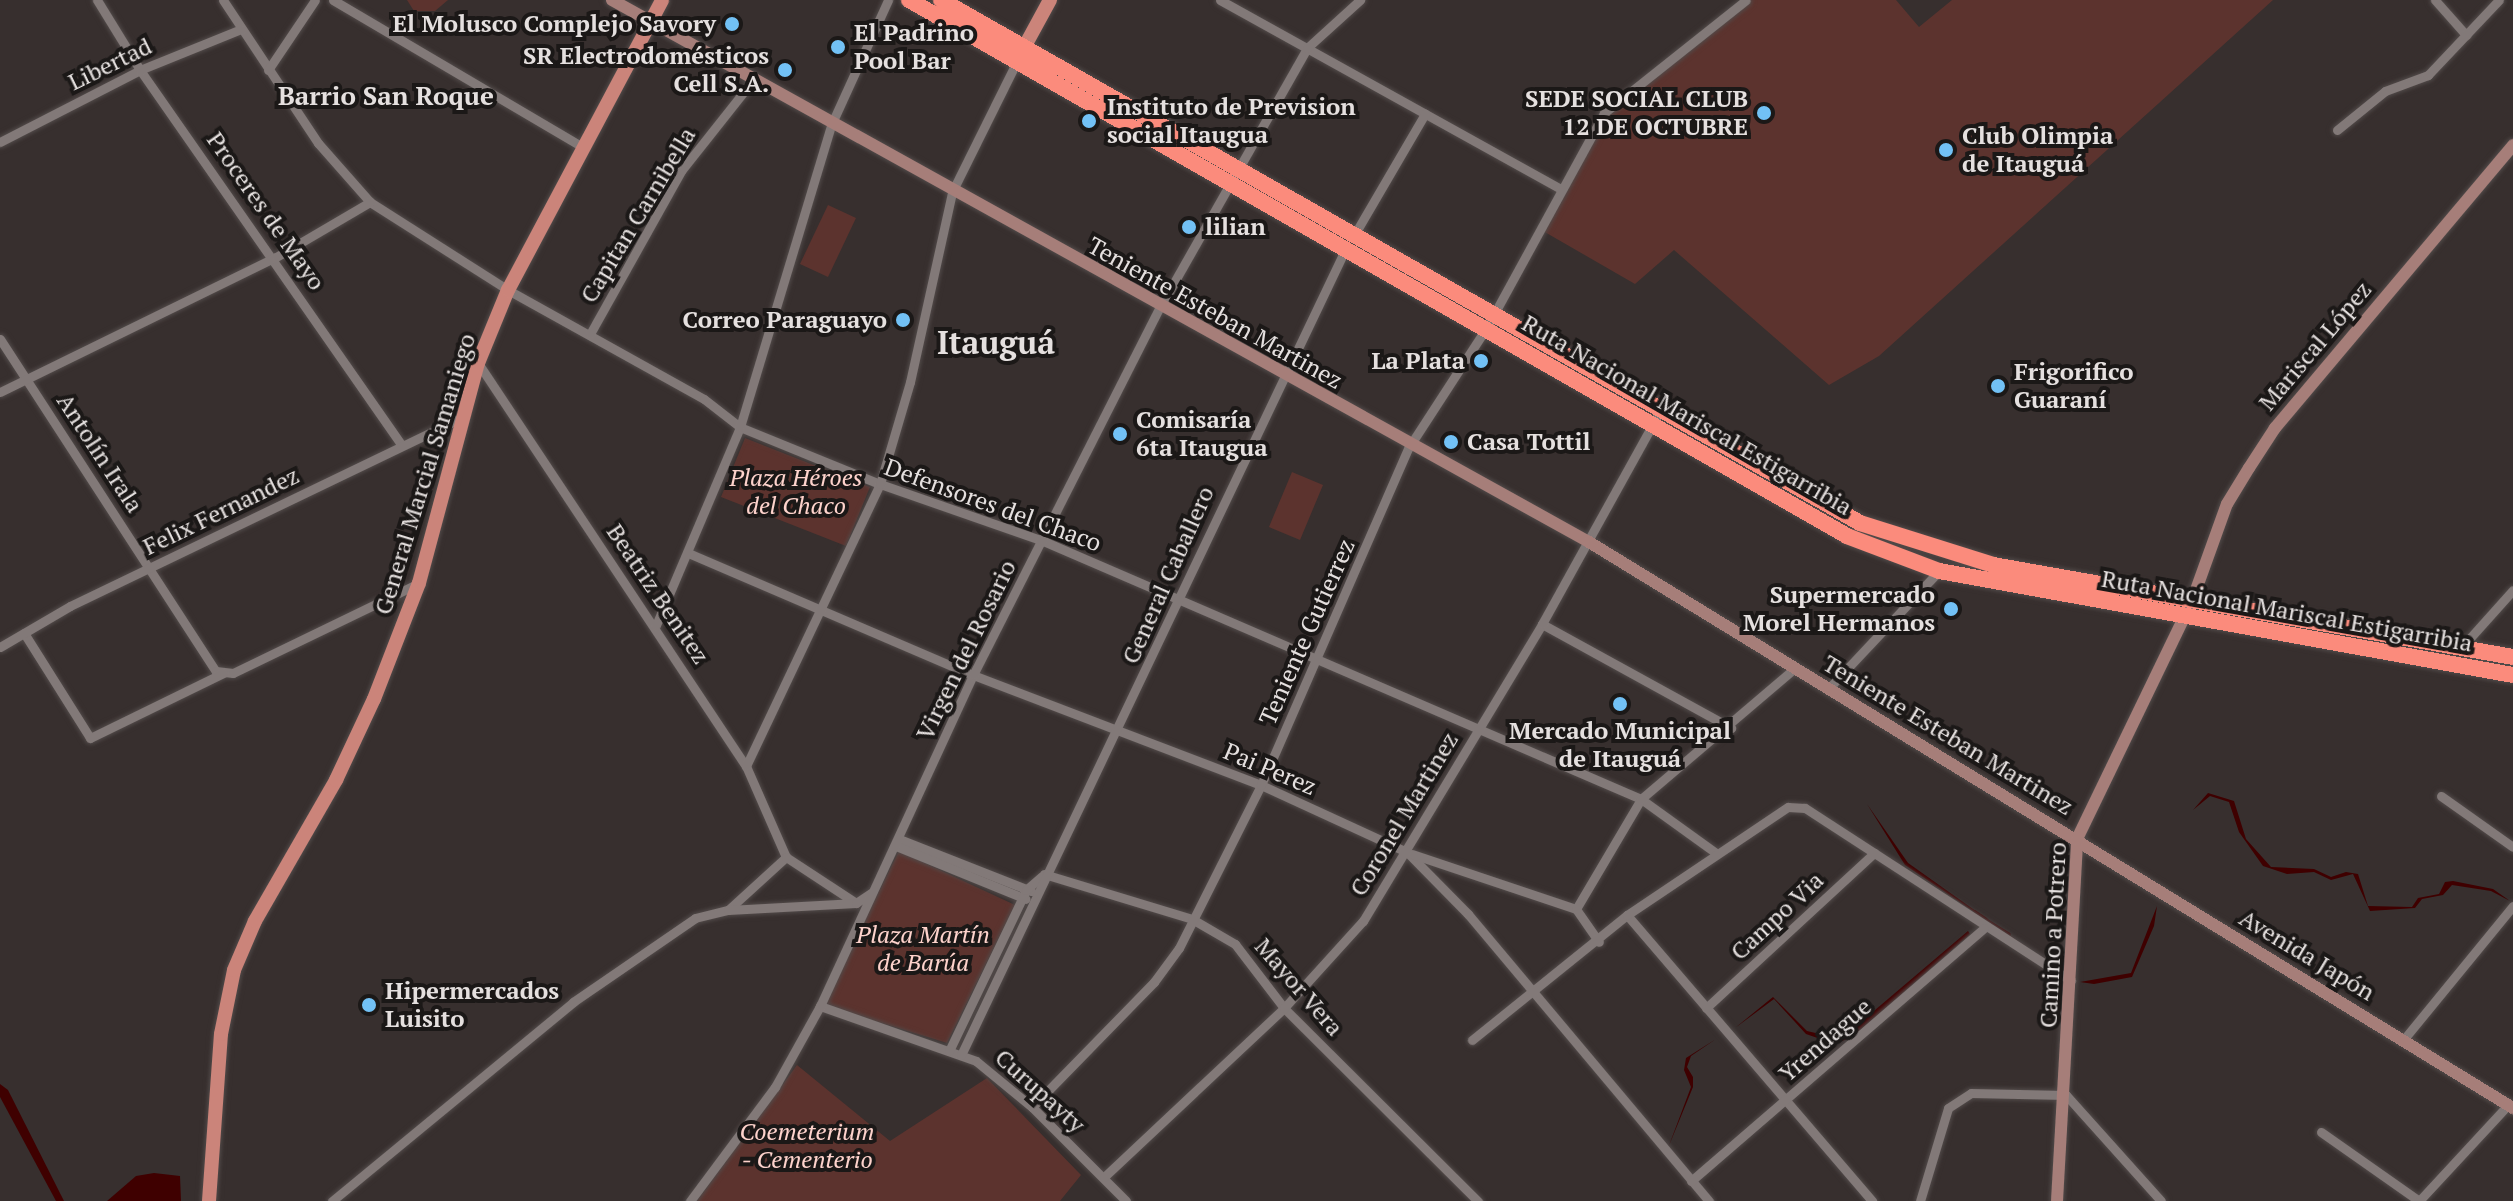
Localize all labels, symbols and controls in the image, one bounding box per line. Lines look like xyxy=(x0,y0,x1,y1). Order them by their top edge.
place label: El Molusco Complejo Savory xyxy=(392,10,716,38)
marker: El Molusco Complejo Savory xyxy=(723,15,741,33)
place label: El Padrino Pool Bar xyxy=(854,19,974,75)
street label: Libertad xyxy=(64,32,156,96)
marker: El Padrino Pool Bar xyxy=(829,38,847,56)
place label: SR Electrodomésticos Cell S.A. xyxy=(523,42,769,98)
marker: SR Electrodomésticos Cell S.A. xyxy=(776,61,794,79)
district label: Barrio San Roque xyxy=(278,80,494,112)
place label: SEDE SOCIAL CLUB 12 DE OCTUBRE xyxy=(1525,85,1748,141)
place label: Instituto de Prevision social Itaugua xyxy=(1107,93,1356,149)
marker: SEDE SOCIAL CLUB 12 DE OCTUBRE xyxy=(1755,104,1773,122)
marker: Instituto de Prevision social Itaugua xyxy=(1078,110,1100,132)
street label: Capitan Carnibella xyxy=(574,122,702,308)
place label: Club Olimpia de Itauguá xyxy=(1962,122,2113,178)
street label: Proceres de Mayo xyxy=(201,126,331,296)
marker: Club Olimpia de Itauguá xyxy=(1937,141,1955,159)
place label: lilian xyxy=(1205,213,1266,241)
marker: lilian xyxy=(1180,218,1198,236)
street label: Teniente Esteban Martinez xyxy=(1083,231,1347,395)
street label: Mariscal López xyxy=(2253,276,2377,416)
place label: Correo Paraguayo xyxy=(683,306,887,334)
street label: Ruta Nacional Mariscal Estigarribia xyxy=(1517,308,1857,522)
marker: Correo Paraguayo xyxy=(894,311,912,329)
district label: Itauguá xyxy=(937,323,1055,361)
street label: General Marcial Samaniego xyxy=(368,330,482,618)
place label: La Plata xyxy=(1372,347,1465,375)
marker: La Plata xyxy=(1472,352,1490,370)
place label: Frigorifico Guaraní xyxy=(2014,358,2134,414)
marker: Frigorifico Guaraní xyxy=(1989,377,2007,395)
street label: Antolín Irala xyxy=(51,388,149,518)
place label: Comisaría 6ta Itaugua xyxy=(1136,406,1268,462)
marker: Comisaría 6ta Itaugua xyxy=(1111,425,1129,443)
place label: Casa Tottil xyxy=(1467,428,1590,456)
marker: Casa Tottil xyxy=(1442,433,1460,451)
street label: Defensores del Chaco xyxy=(881,452,1105,558)
street label: Felix Fernandez xyxy=(138,461,304,561)
park label: Plaza Héroes del Chaco xyxy=(729,464,863,520)
street label: General Caballero xyxy=(1116,482,1220,668)
street label: Beatriz Benitez xyxy=(601,519,715,669)
street label: Teniente Gutierrez xyxy=(1253,535,1361,729)
street label: Virgen del Rosario xyxy=(910,555,1022,745)
street label: Ruta Nacional Mariscal Estigarribia xyxy=(2099,564,2475,658)
place label: Supermercado Morel Hermanos xyxy=(1743,581,1935,637)
marker: Supermercado Morel Hermanos xyxy=(1942,600,1960,618)
street label: Teniente Esteban Martinez xyxy=(1818,649,2078,821)
marker: Mercado Municipal de Itauguá xyxy=(1611,695,1629,713)
place label: Mercado Municipal de Itauguá xyxy=(1509,717,1731,773)
street label: Coronel Martinez xyxy=(1344,727,1464,901)
street label: Pai Perez xyxy=(1219,737,1321,801)
street label: Camino a Potrero xyxy=(2034,841,2072,1029)
street label: Campo Via xyxy=(1724,866,1830,966)
street label: Avenida Japón xyxy=(2234,903,2380,1007)
park label: Plaza Martín de Barúa xyxy=(856,921,990,977)
street label: Mayor Vera xyxy=(1249,932,1349,1042)
place label: Hipermercados Luisito xyxy=(385,977,559,1033)
street label: Yrendague xyxy=(1773,992,1877,1088)
marker: Hipermercados Luisito xyxy=(360,996,378,1014)
street label: Curupayty xyxy=(989,1043,1091,1139)
park label: Coemeterium - Cementerio xyxy=(739,1118,875,1174)

